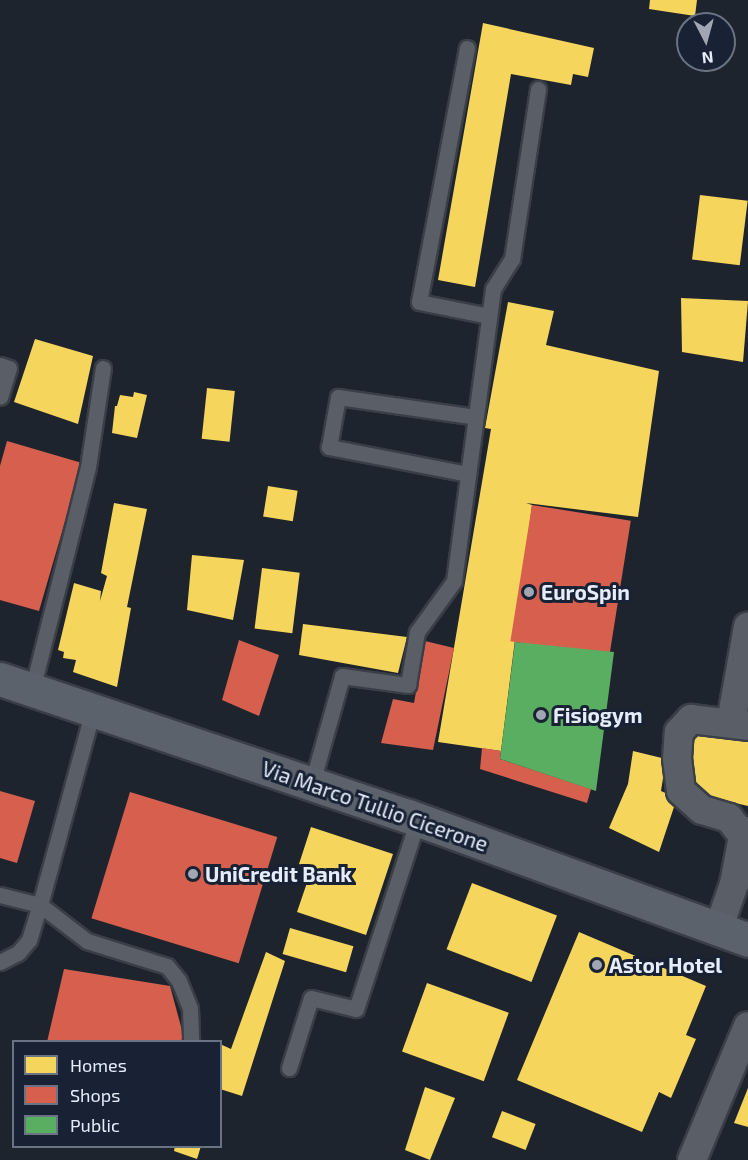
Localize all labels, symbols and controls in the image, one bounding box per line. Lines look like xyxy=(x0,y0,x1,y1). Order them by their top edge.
north arrow xyxy=(676,12,736,72)
text: N xyxy=(701,48,714,68)
place label: EuroSpin xyxy=(541,579,630,605)
marker: EuroSpin xyxy=(522,585,536,599)
place label: Fisiogym xyxy=(553,702,642,728)
marker: Fisiogym xyxy=(534,708,548,722)
street label: Via Marco Tullio Cicerone xyxy=(259,755,491,857)
place label: UniCredit Bank xyxy=(205,861,352,887)
marker: UniCredit Bank xyxy=(186,867,200,881)
place label: Astor Hotel xyxy=(609,952,723,978)
marker: Astor Hotel xyxy=(590,958,604,972)
legend xyxy=(12,1040,222,1148)
text: Homes xyxy=(70,1054,127,1076)
text: Shops xyxy=(70,1084,120,1106)
text: Public xyxy=(70,1114,120,1136)

